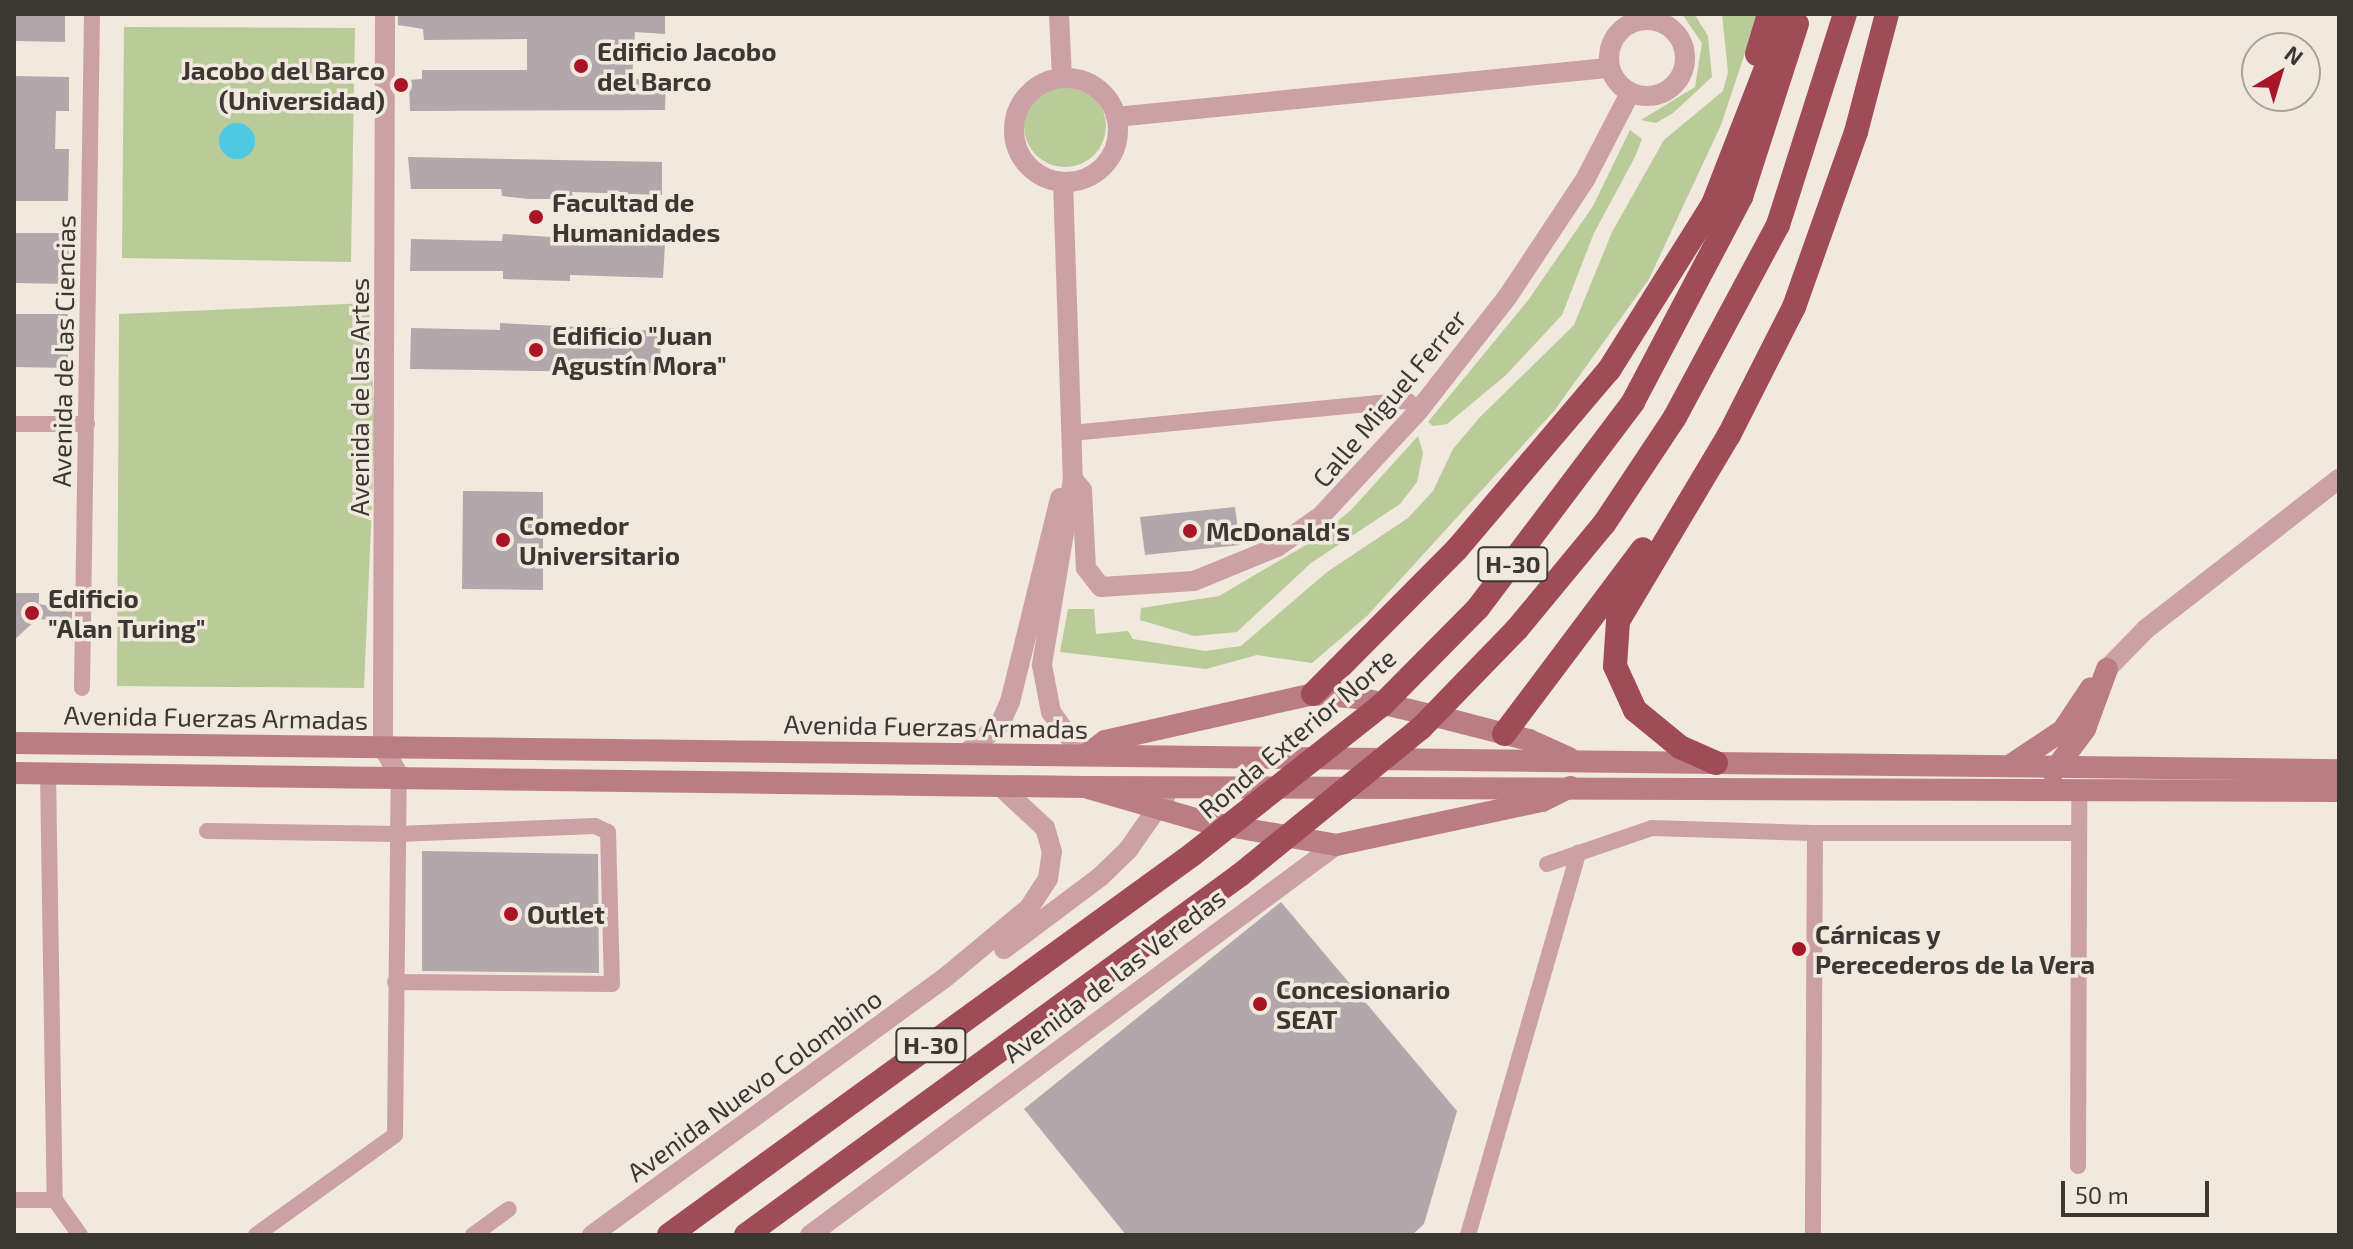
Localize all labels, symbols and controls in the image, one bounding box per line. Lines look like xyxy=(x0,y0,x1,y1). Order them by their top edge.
north arrow xyxy=(2241,32,2321,112)
place label: Edificio Jacobo del Barco xyxy=(597,35,777,96)
text: N xyxy=(2280,40,2309,70)
place label: Jacobo del Barco (Universidad) xyxy=(181,54,385,116)
marker: Edificio Jacobo del Barco xyxy=(572,57,590,75)
marker: Jacobo del Barco (Universidad) xyxy=(392,76,410,94)
place label: Facultad de Humanidades xyxy=(552,186,720,248)
marker: Facultad de Humanidades xyxy=(527,208,545,226)
street label: Avenida de las Ciencias xyxy=(45,215,81,487)
street label: Avenida de las Artes xyxy=(343,277,375,517)
street label: Calle Miguel Ferrer xyxy=(1305,303,1473,493)
place label: Edificio "Juan Agustín Mora" xyxy=(552,319,727,380)
marker: Edificio "Juan Agustín Mora" xyxy=(527,341,545,359)
place label: Comedor Universitario xyxy=(519,509,680,570)
place label: McDonald's xyxy=(1206,515,1350,547)
marker: McDonald's xyxy=(1181,522,1199,540)
marker: Comedor Universitario xyxy=(494,531,512,549)
road number: H-30 xyxy=(1477,544,1549,584)
place label: Edificio "Alan Turing" xyxy=(48,582,206,644)
marker: Edificio "Alan Turing" xyxy=(23,604,41,622)
street label: Ronda Exterior Norte xyxy=(1192,641,1402,825)
street label: Avenida Fuerzas Armadas xyxy=(63,699,369,735)
street label: Avenida Fuerzas Armadas xyxy=(783,708,1089,744)
street label: Avenida de las Veredas xyxy=(997,881,1231,1069)
place label: Outlet xyxy=(527,898,605,930)
marker: Outlet xyxy=(502,905,520,923)
place label: Cárnicas y Perecederos de la Vera xyxy=(1815,918,2096,980)
marker: Cárnicas y Perecederos de la Vera xyxy=(1790,940,1808,958)
place label: Concesionario SEAT xyxy=(1276,973,1450,1034)
street label: Avenida Nuevo Colombino xyxy=(621,982,887,1188)
marker: Concesionario SEAT xyxy=(1251,995,1269,1013)
road number: H-30 xyxy=(895,1025,967,1065)
scale bar xyxy=(2065,1165,2213,1215)
text: 50 m xyxy=(2075,1180,2129,1209)

